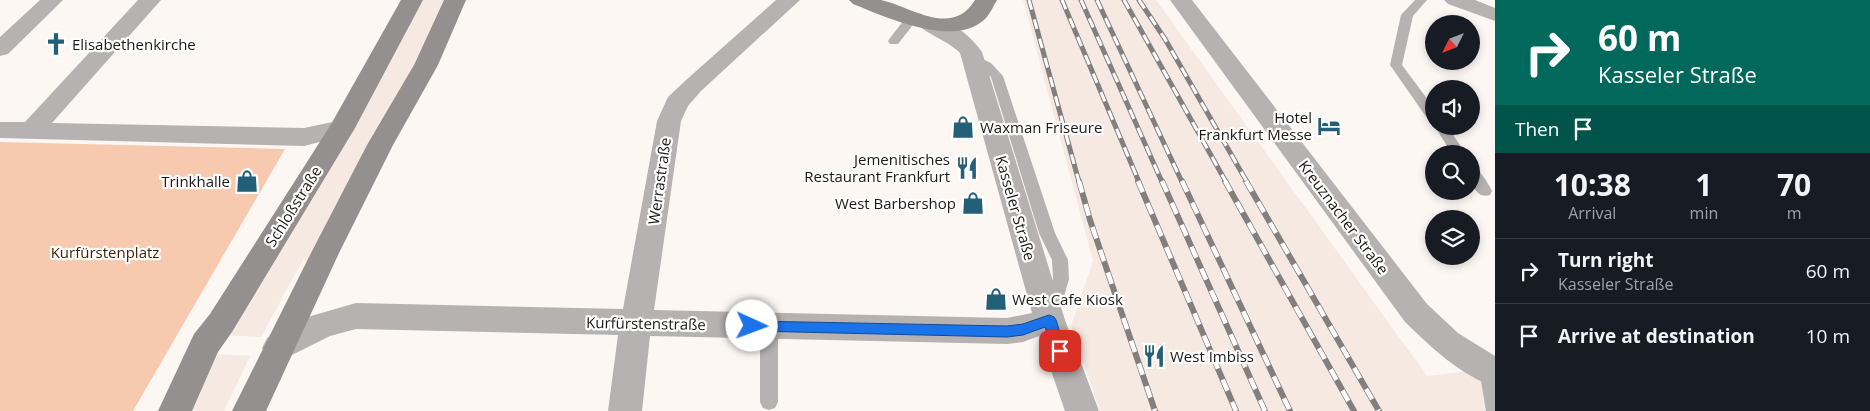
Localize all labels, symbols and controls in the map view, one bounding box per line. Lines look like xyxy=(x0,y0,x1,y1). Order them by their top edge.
text: 60 m xyxy=(1598,14,1681,61)
north arrow xyxy=(1425,15,1480,70)
map controls xyxy=(1425,15,1480,265)
icon: right xyxy=(1515,20,1580,85)
church icon: Elisabethenkirche xyxy=(43,31,69,57)
place label: Elisabethenkirche xyxy=(72,34,196,54)
text: Kasseler Straße xyxy=(1598,59,1757,89)
button: sound xyxy=(1425,80,1480,135)
place label: Hotel Frankfurt Messe xyxy=(1198,107,1312,144)
hotel icon: Hotel Frankfurt Messe xyxy=(1316,113,1342,139)
shop icon: Waxman Friseure xyxy=(950,114,976,140)
icon: arrive xyxy=(1569,115,1597,143)
text: Then xyxy=(1515,116,1559,142)
place label: Waxman Friseure xyxy=(980,117,1102,137)
street label: Werrastraße xyxy=(643,136,675,226)
button: search xyxy=(1425,145,1480,200)
place label: Jemenitisches Restaurant Frankfurt xyxy=(804,149,950,186)
street label: Kasseler Straße xyxy=(991,153,1041,263)
restaurant icon: Jemenitisches Restaurant Frankfurt xyxy=(954,155,980,181)
street label: Kreuznacher Straße xyxy=(1294,156,1394,278)
street label: Schloßstraße xyxy=(260,162,326,250)
text: 10:38 xyxy=(1554,164,1631,205)
text: 1 xyxy=(1695,164,1712,205)
text: 70 xyxy=(1777,164,1811,205)
shop icon: Trinkhalle xyxy=(234,168,260,194)
place label: Trinkhalle xyxy=(161,171,230,191)
shop icon: West Barbershop xyxy=(960,190,986,216)
place label: West Barbershop xyxy=(835,193,956,213)
text: Arrival xyxy=(1568,202,1616,224)
text: min xyxy=(1690,202,1718,224)
text: m xyxy=(1787,202,1802,224)
button: layers xyxy=(1425,210,1480,265)
park label: Kurfürstenplatz xyxy=(51,242,159,262)
text: Turn right xyxy=(1558,247,1653,273)
icon: right xyxy=(1515,257,1543,285)
text: 60 m xyxy=(1806,258,1850,284)
text: Kasseler Straße xyxy=(1558,273,1674,295)
shop icon: West Cafe Kiosk xyxy=(983,286,1009,312)
place label: West Cafe Kiosk xyxy=(1012,289,1123,309)
position arrow xyxy=(725,299,777,351)
street label: Kurfürstenstraße xyxy=(586,312,706,334)
icon: arrive xyxy=(1515,322,1543,350)
text: Arrive at destination xyxy=(1558,323,1755,349)
text: 10 m xyxy=(1806,323,1850,349)
pin xyxy=(1039,330,1081,372)
icon: arrive xyxy=(1046,337,1074,365)
restaurant icon: West Imbiss xyxy=(1141,343,1167,369)
place label: West Imbiss xyxy=(1170,346,1254,366)

